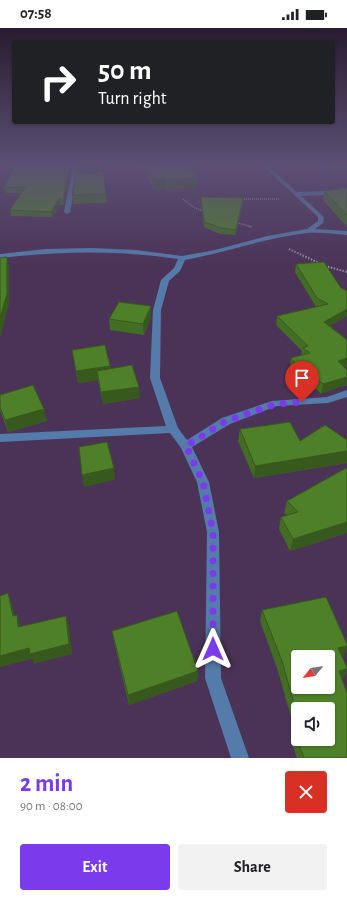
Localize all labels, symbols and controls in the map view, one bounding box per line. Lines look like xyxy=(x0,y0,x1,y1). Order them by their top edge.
text: 07:58 xyxy=(20,6,52,21)
icon: right xyxy=(32,56,84,108)
text: 50 m xyxy=(98,57,152,85)
text: Turn right xyxy=(98,90,167,108)
pin xyxy=(285,361,319,402)
icon: arrive xyxy=(291,367,313,389)
position arrow xyxy=(192,628,234,670)
north arrow xyxy=(291,650,335,694)
map controls xyxy=(291,650,335,746)
button: sound xyxy=(291,702,335,746)
button: close xyxy=(285,771,327,813)
text: 2 min xyxy=(20,772,73,796)
text: 90 m · 08:00 xyxy=(20,800,83,813)
button: Exit xyxy=(20,844,170,890)
button: Share xyxy=(178,844,327,890)

